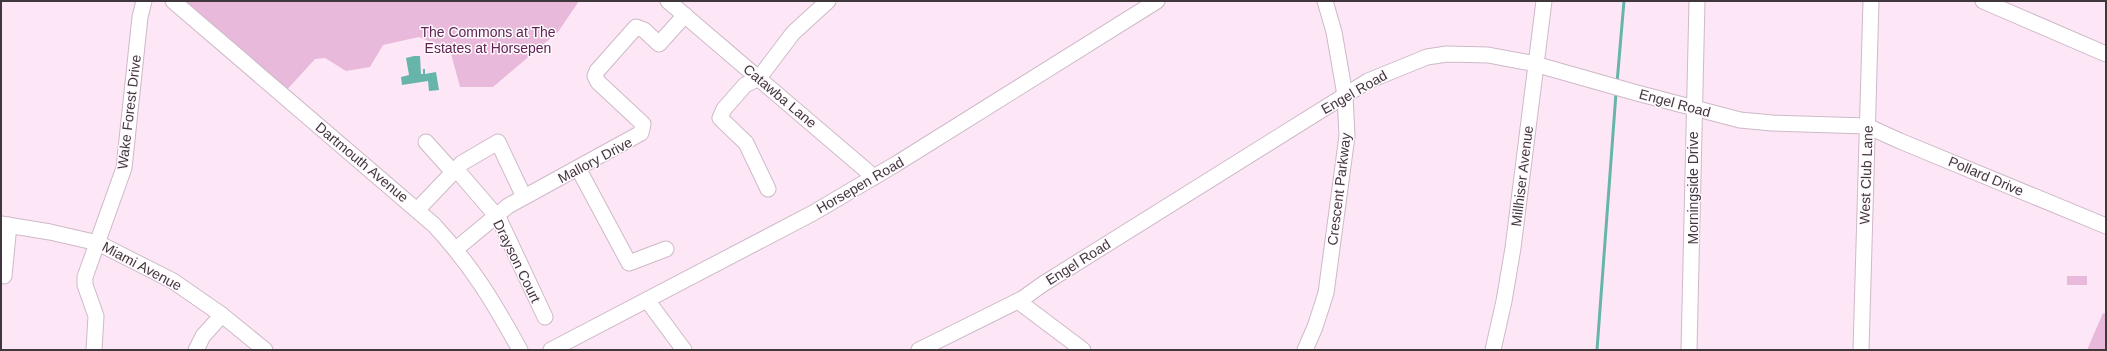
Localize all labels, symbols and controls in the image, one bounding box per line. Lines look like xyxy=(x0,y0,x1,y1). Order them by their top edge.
park label: The Commons at The Estates at Horsepen xyxy=(420,24,556,56)
street label: Wake Forest Drive xyxy=(114,54,144,170)
street label: Catawba Lane xyxy=(740,61,820,131)
street label: Engel Road xyxy=(1318,67,1390,117)
street label: Engel Road xyxy=(1638,86,1712,120)
street label: Dartmouth Avenue xyxy=(313,119,412,205)
street label: Millhiser Avenue xyxy=(1508,124,1536,227)
street label: West Club Lane xyxy=(1856,125,1876,225)
street label: Morningside Drive xyxy=(1685,131,1701,244)
street label: Crescent Parkway xyxy=(1324,132,1354,246)
street label: Mallory Drive xyxy=(555,134,635,186)
street label: Pollard Drive xyxy=(1946,153,2026,199)
street label: Horsepen Road xyxy=(814,154,906,216)
street label: Drayson Court xyxy=(490,217,544,305)
street label: Engel Road xyxy=(1043,236,1113,288)
street label: Miami Avenue xyxy=(100,238,185,294)

